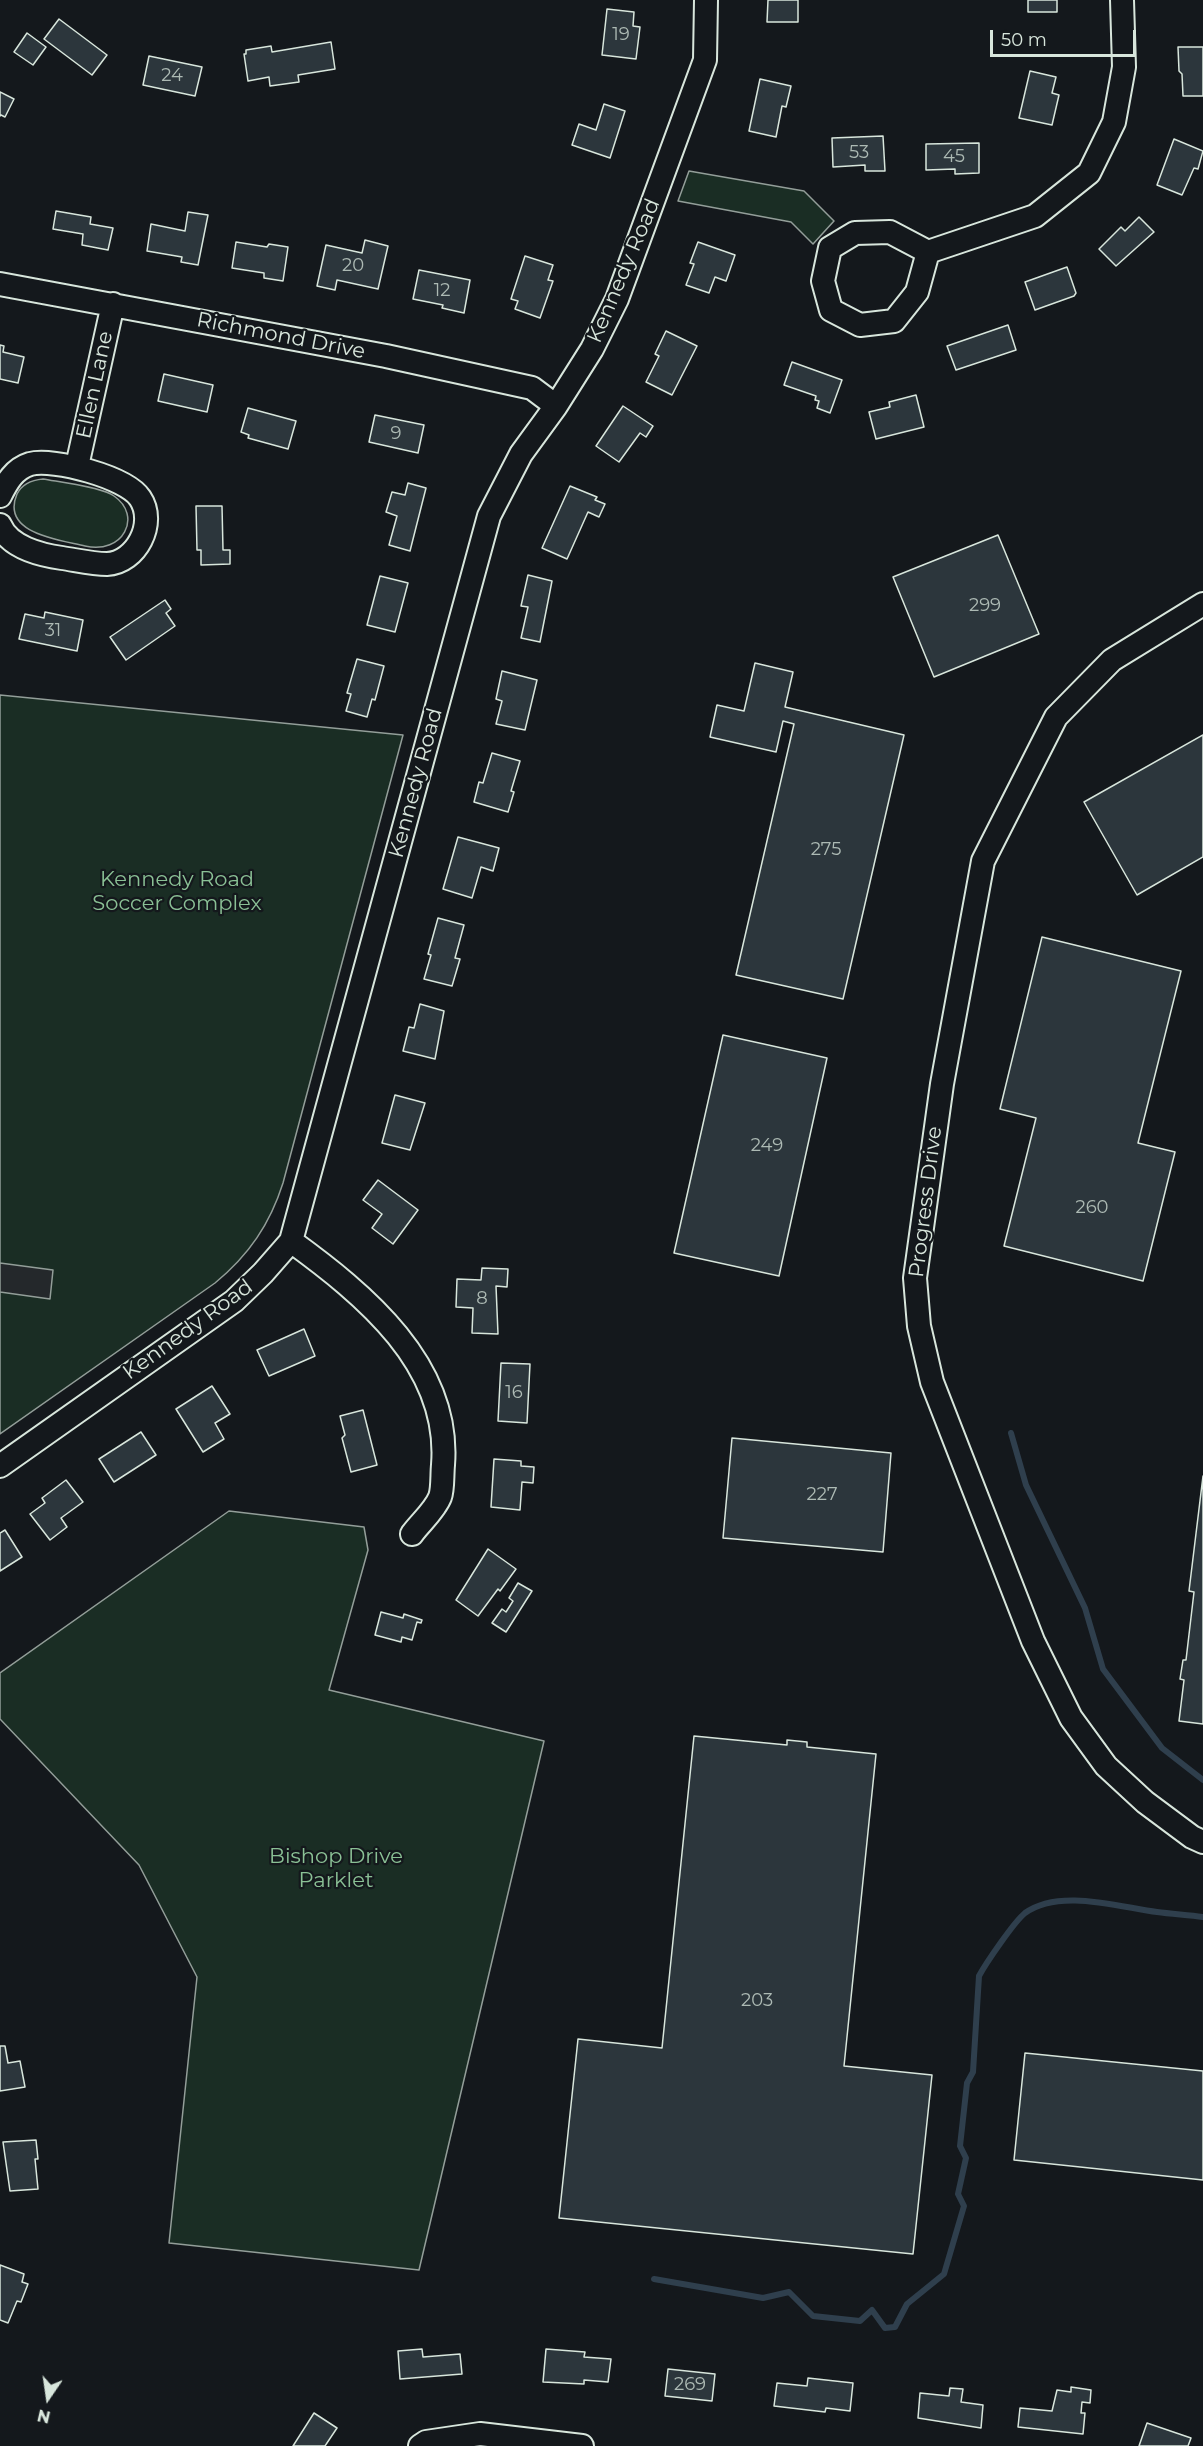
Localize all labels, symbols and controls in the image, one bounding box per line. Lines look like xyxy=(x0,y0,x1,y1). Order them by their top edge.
scale bar xyxy=(993,18,1138,56)
house number: 19 xyxy=(612,24,630,46)
text: 50 m xyxy=(1001,29,1047,51)
house number: 24 xyxy=(161,65,183,87)
house number: 53 xyxy=(849,142,869,164)
house number: 45 xyxy=(943,146,965,168)
street label: Kennedy Road xyxy=(582,195,666,347)
house number: 20 xyxy=(342,255,364,277)
house number: 12 xyxy=(434,280,450,302)
street label: Richmond Drive xyxy=(195,307,367,365)
street label: Ellen Lane xyxy=(71,329,119,441)
house number: 9 xyxy=(391,423,401,445)
house number: 299 xyxy=(969,595,1001,617)
house number: 31 xyxy=(45,620,61,642)
street label: Kennedy Road xyxy=(384,705,448,861)
house number: 275 xyxy=(811,839,841,861)
park label: Kennedy Road Soccer Complex xyxy=(92,867,262,917)
street label: Progress Drive xyxy=(904,1125,948,1279)
house number: 249 xyxy=(751,1135,783,1157)
house number: 260 xyxy=(1075,1197,1109,1219)
street label: Kennedy Road xyxy=(118,1275,258,1385)
house number: 8 xyxy=(476,1288,488,1310)
house number: 16 xyxy=(505,1382,523,1404)
house number: 227 xyxy=(806,1484,838,1506)
park label: Bishop Drive Parklet xyxy=(269,1844,403,1894)
house number: 203 xyxy=(741,1990,773,2012)
north arrow xyxy=(18,2368,78,2428)
house number: 269 xyxy=(674,2374,706,2396)
text: N xyxy=(35,2405,52,2427)

